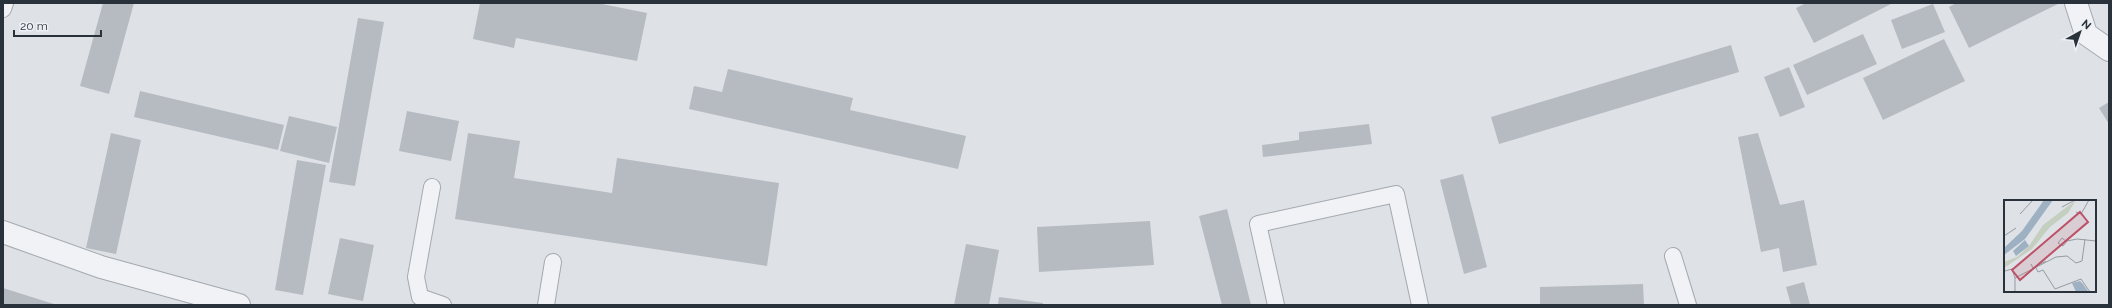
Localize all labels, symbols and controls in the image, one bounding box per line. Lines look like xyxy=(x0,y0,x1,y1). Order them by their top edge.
scale bar xyxy=(14,12,101,38)
north arrow xyxy=(2060,12,2100,52)
text: N xyxy=(2079,17,2094,32)
text: 20 m xyxy=(20,19,48,33)
inset map xyxy=(2004,200,2096,292)

